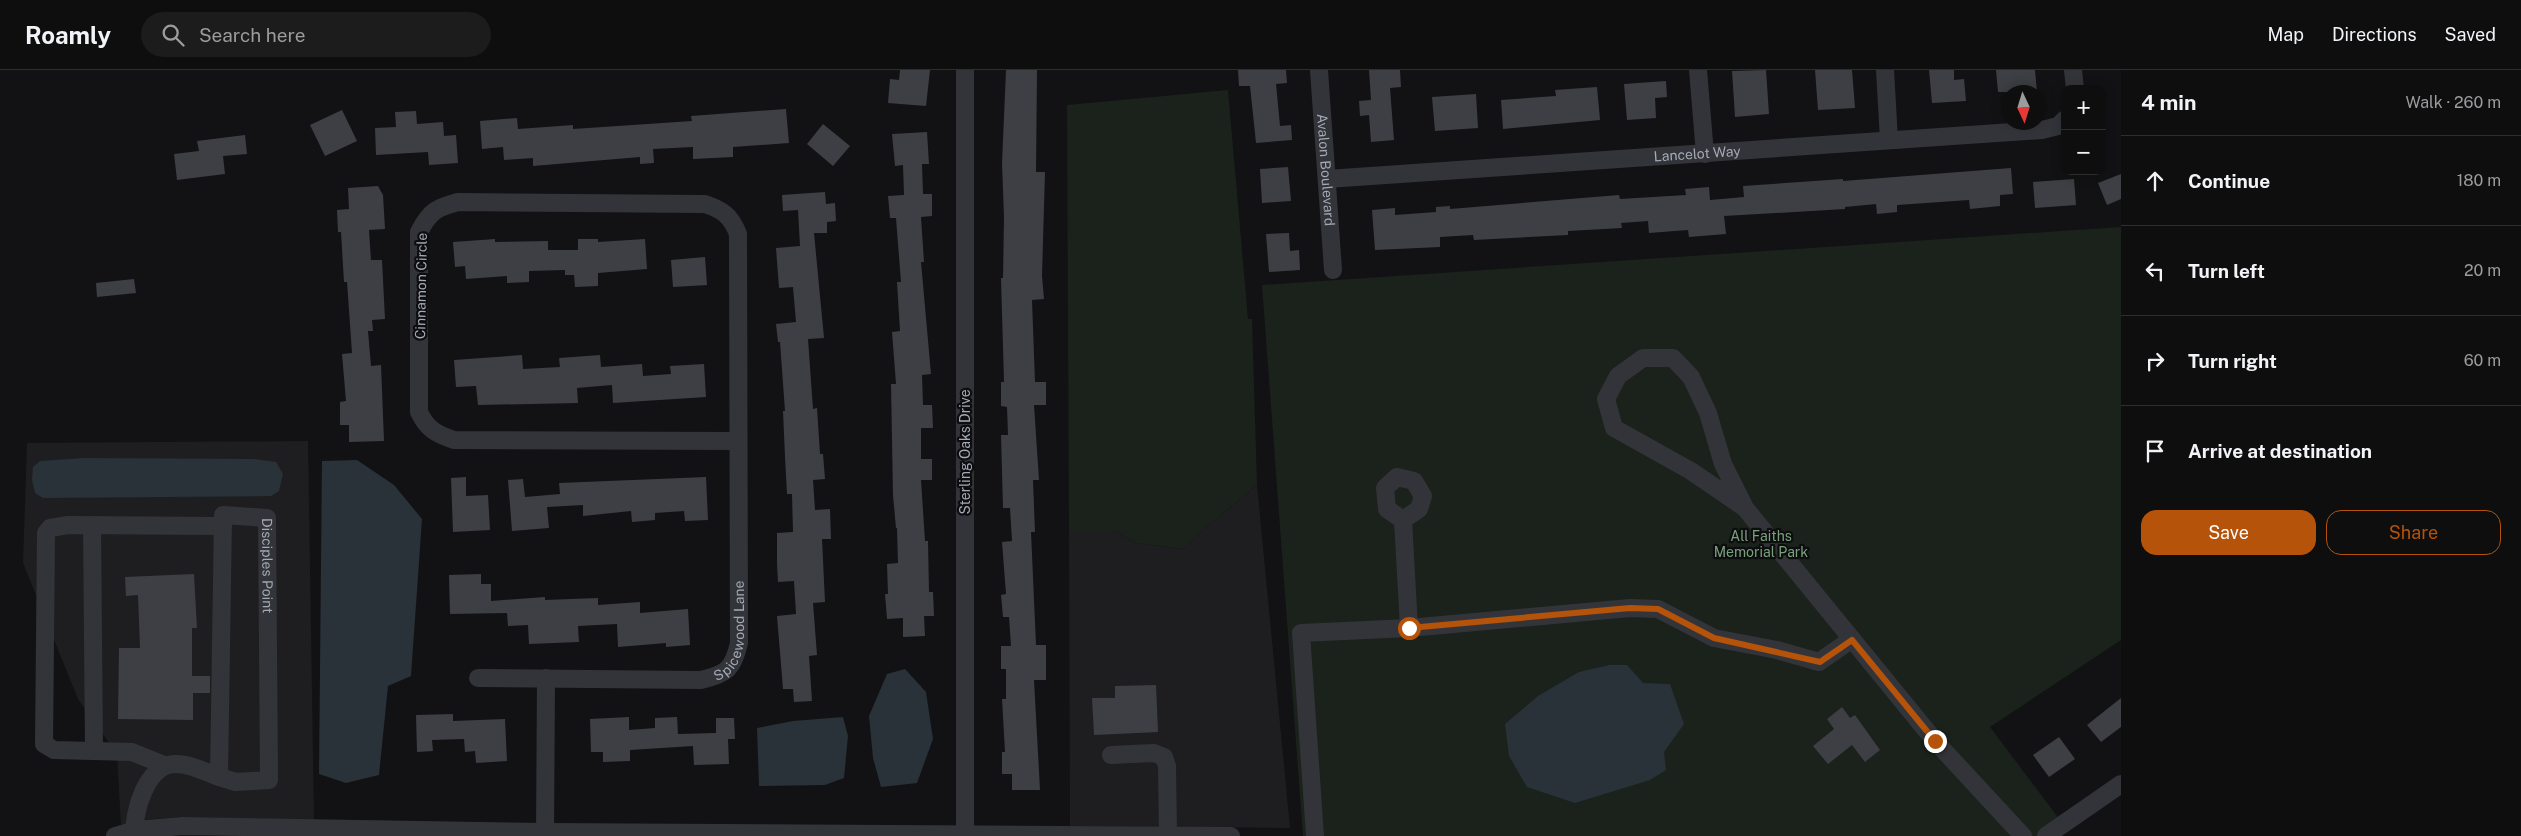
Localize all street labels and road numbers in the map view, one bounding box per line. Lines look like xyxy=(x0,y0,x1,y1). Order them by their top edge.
street label: Avalon Boulevard xyxy=(1314,113,1338,227)
street label: Lancelot Way xyxy=(1653,143,1742,165)
street label: Cinnamon Circle xyxy=(412,233,430,339)
street label: Sterling Oaks Drive xyxy=(957,389,973,515)
street label: Disciples Point xyxy=(259,518,276,613)
street label: Spicewood Lane xyxy=(711,580,748,684)

